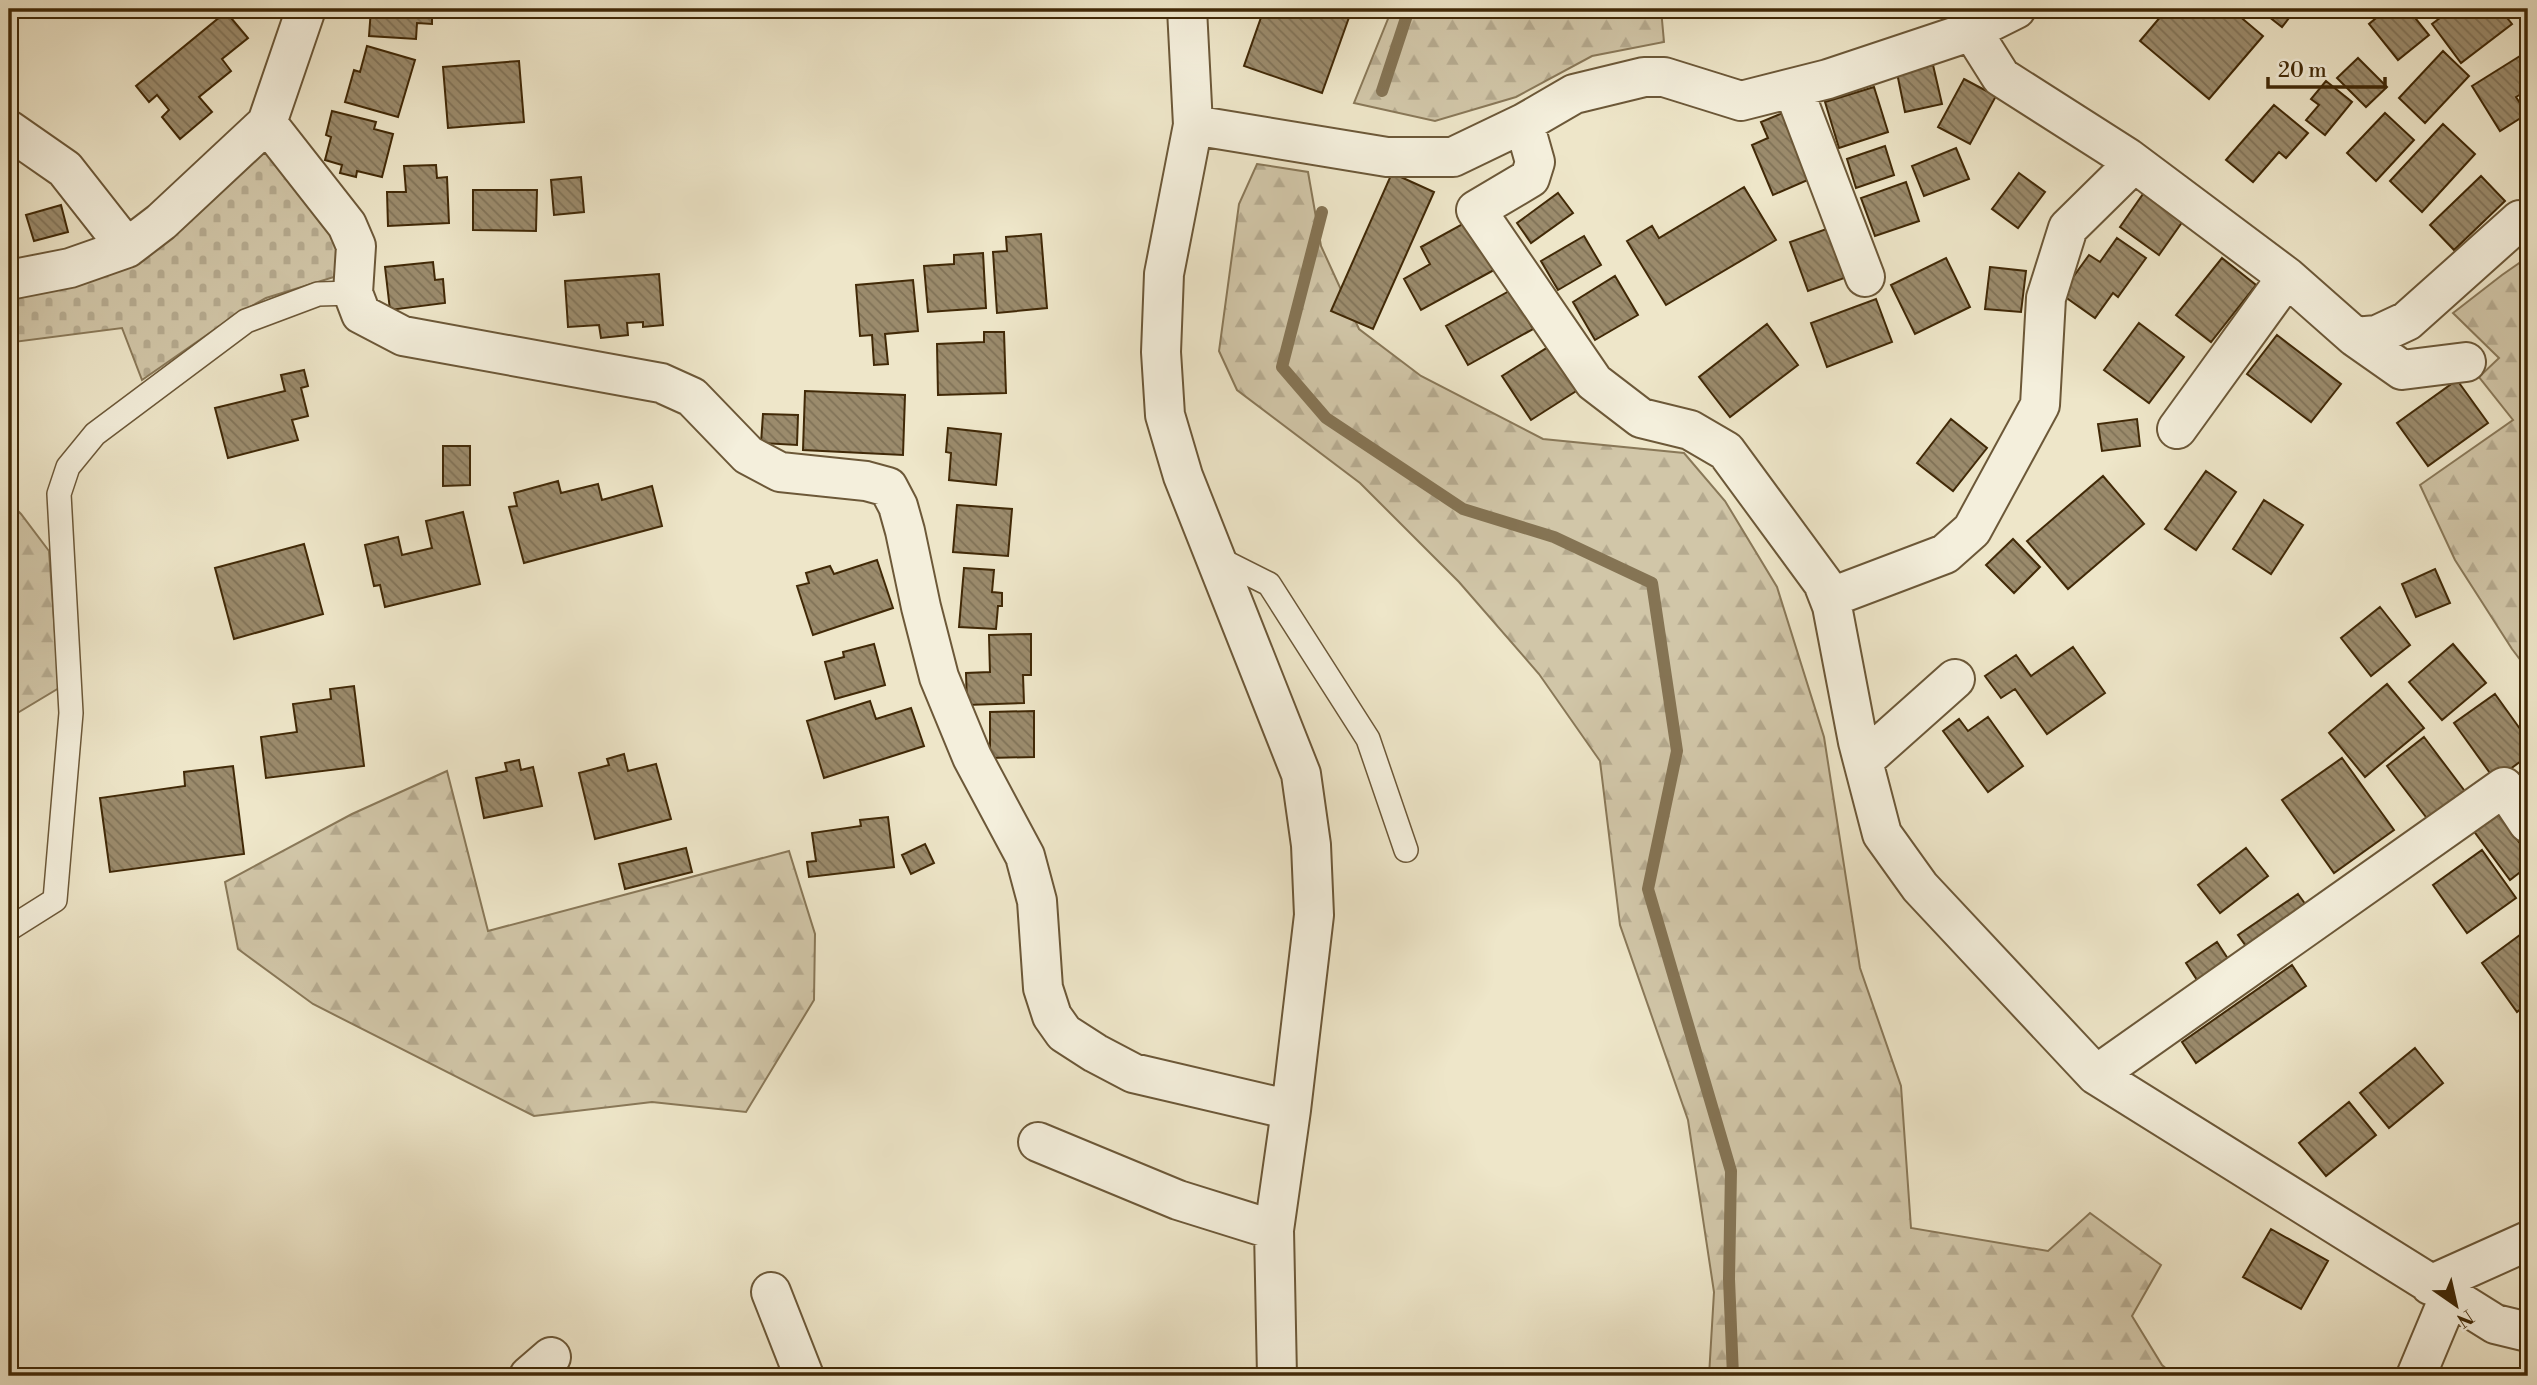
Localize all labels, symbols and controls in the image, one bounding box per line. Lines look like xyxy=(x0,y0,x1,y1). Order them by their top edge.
scale bar xyxy=(2268,46,2385,90)
text: 20 m xyxy=(2278,58,2327,84)
north arrow xyxy=(2422,1270,2492,1340)
text: N xyxy=(2452,1304,2478,1332)

